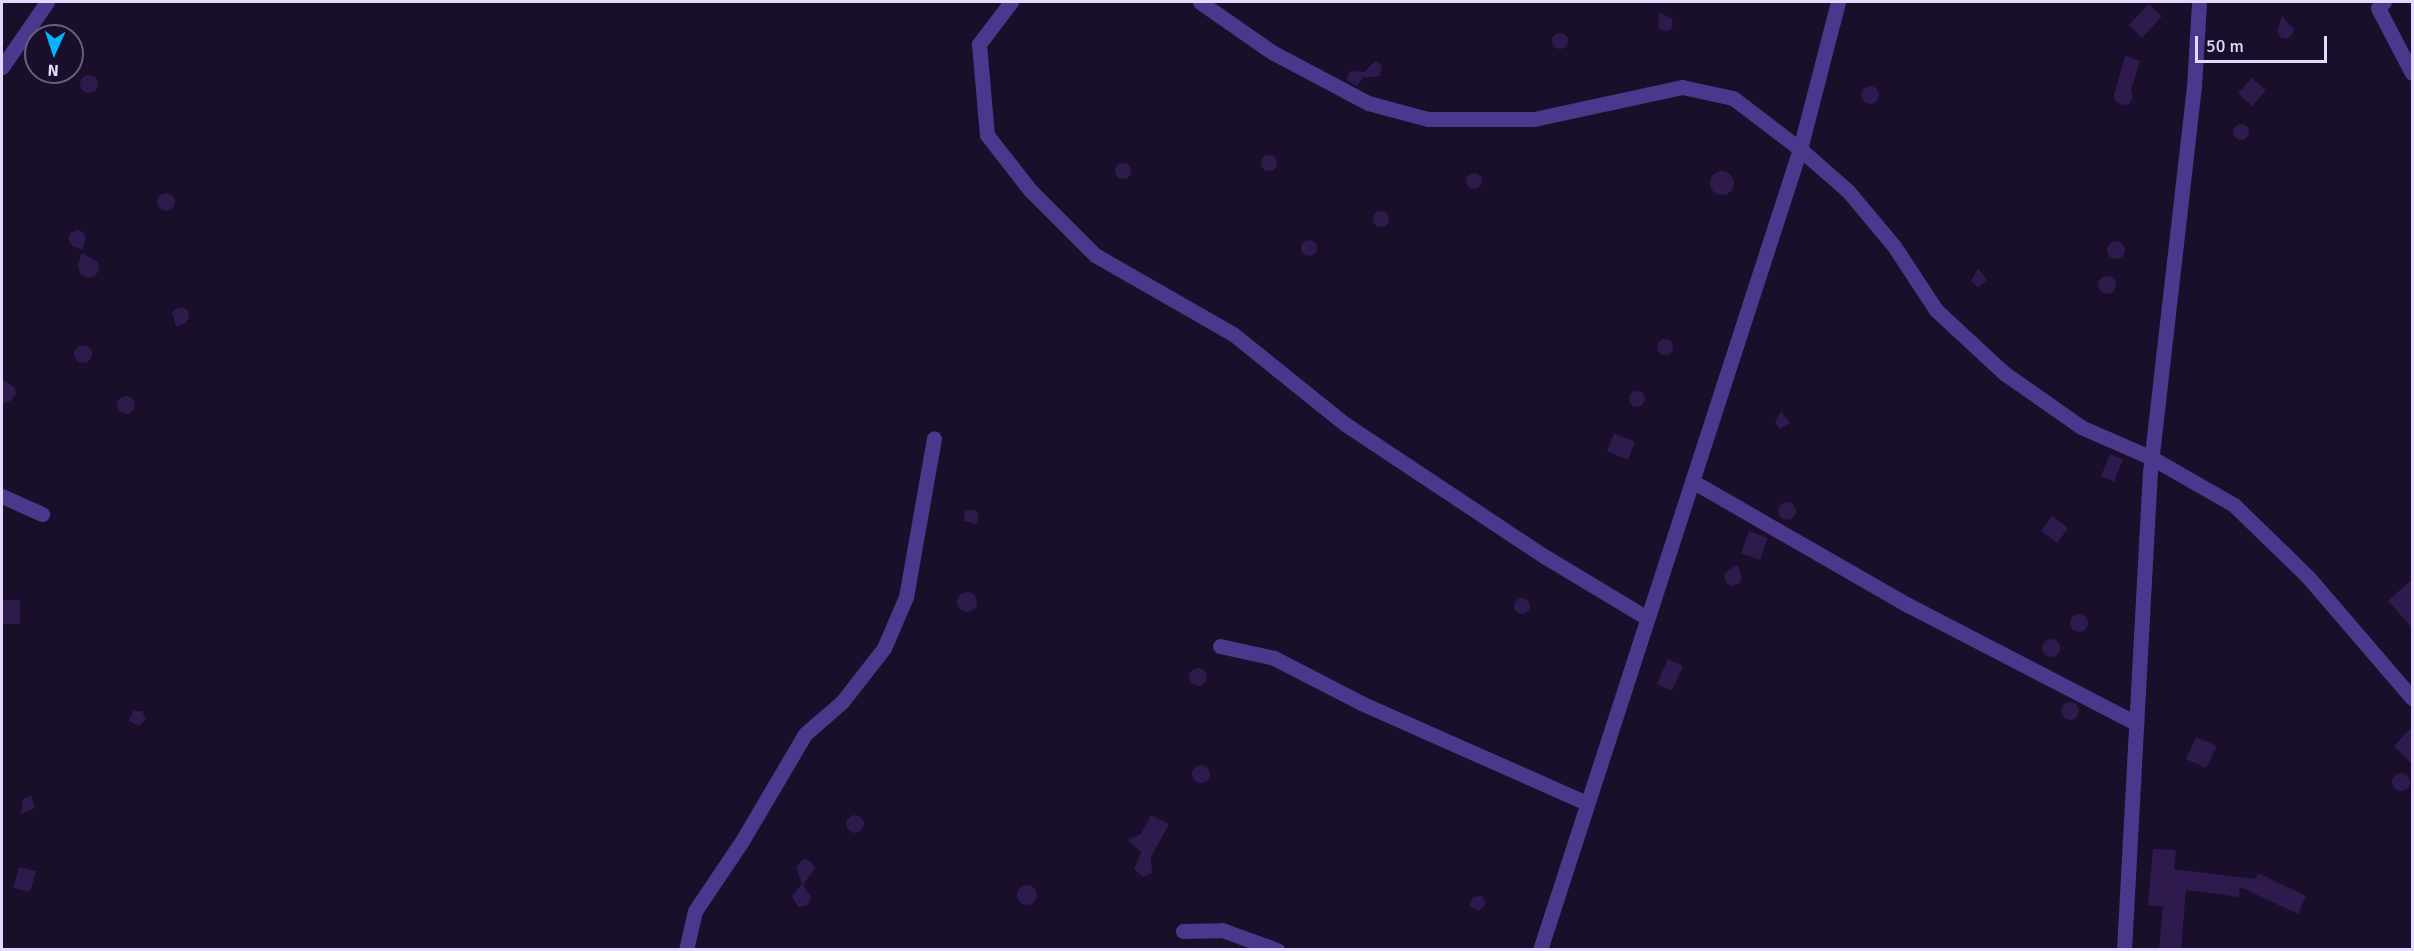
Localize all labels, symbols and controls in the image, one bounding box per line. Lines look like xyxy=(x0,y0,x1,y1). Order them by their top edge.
north arrow xyxy=(24,24,84,84)
scale bar xyxy=(2198,24,2330,62)
text: 50 m xyxy=(2206,35,2244,57)
text: N xyxy=(47,60,59,80)

